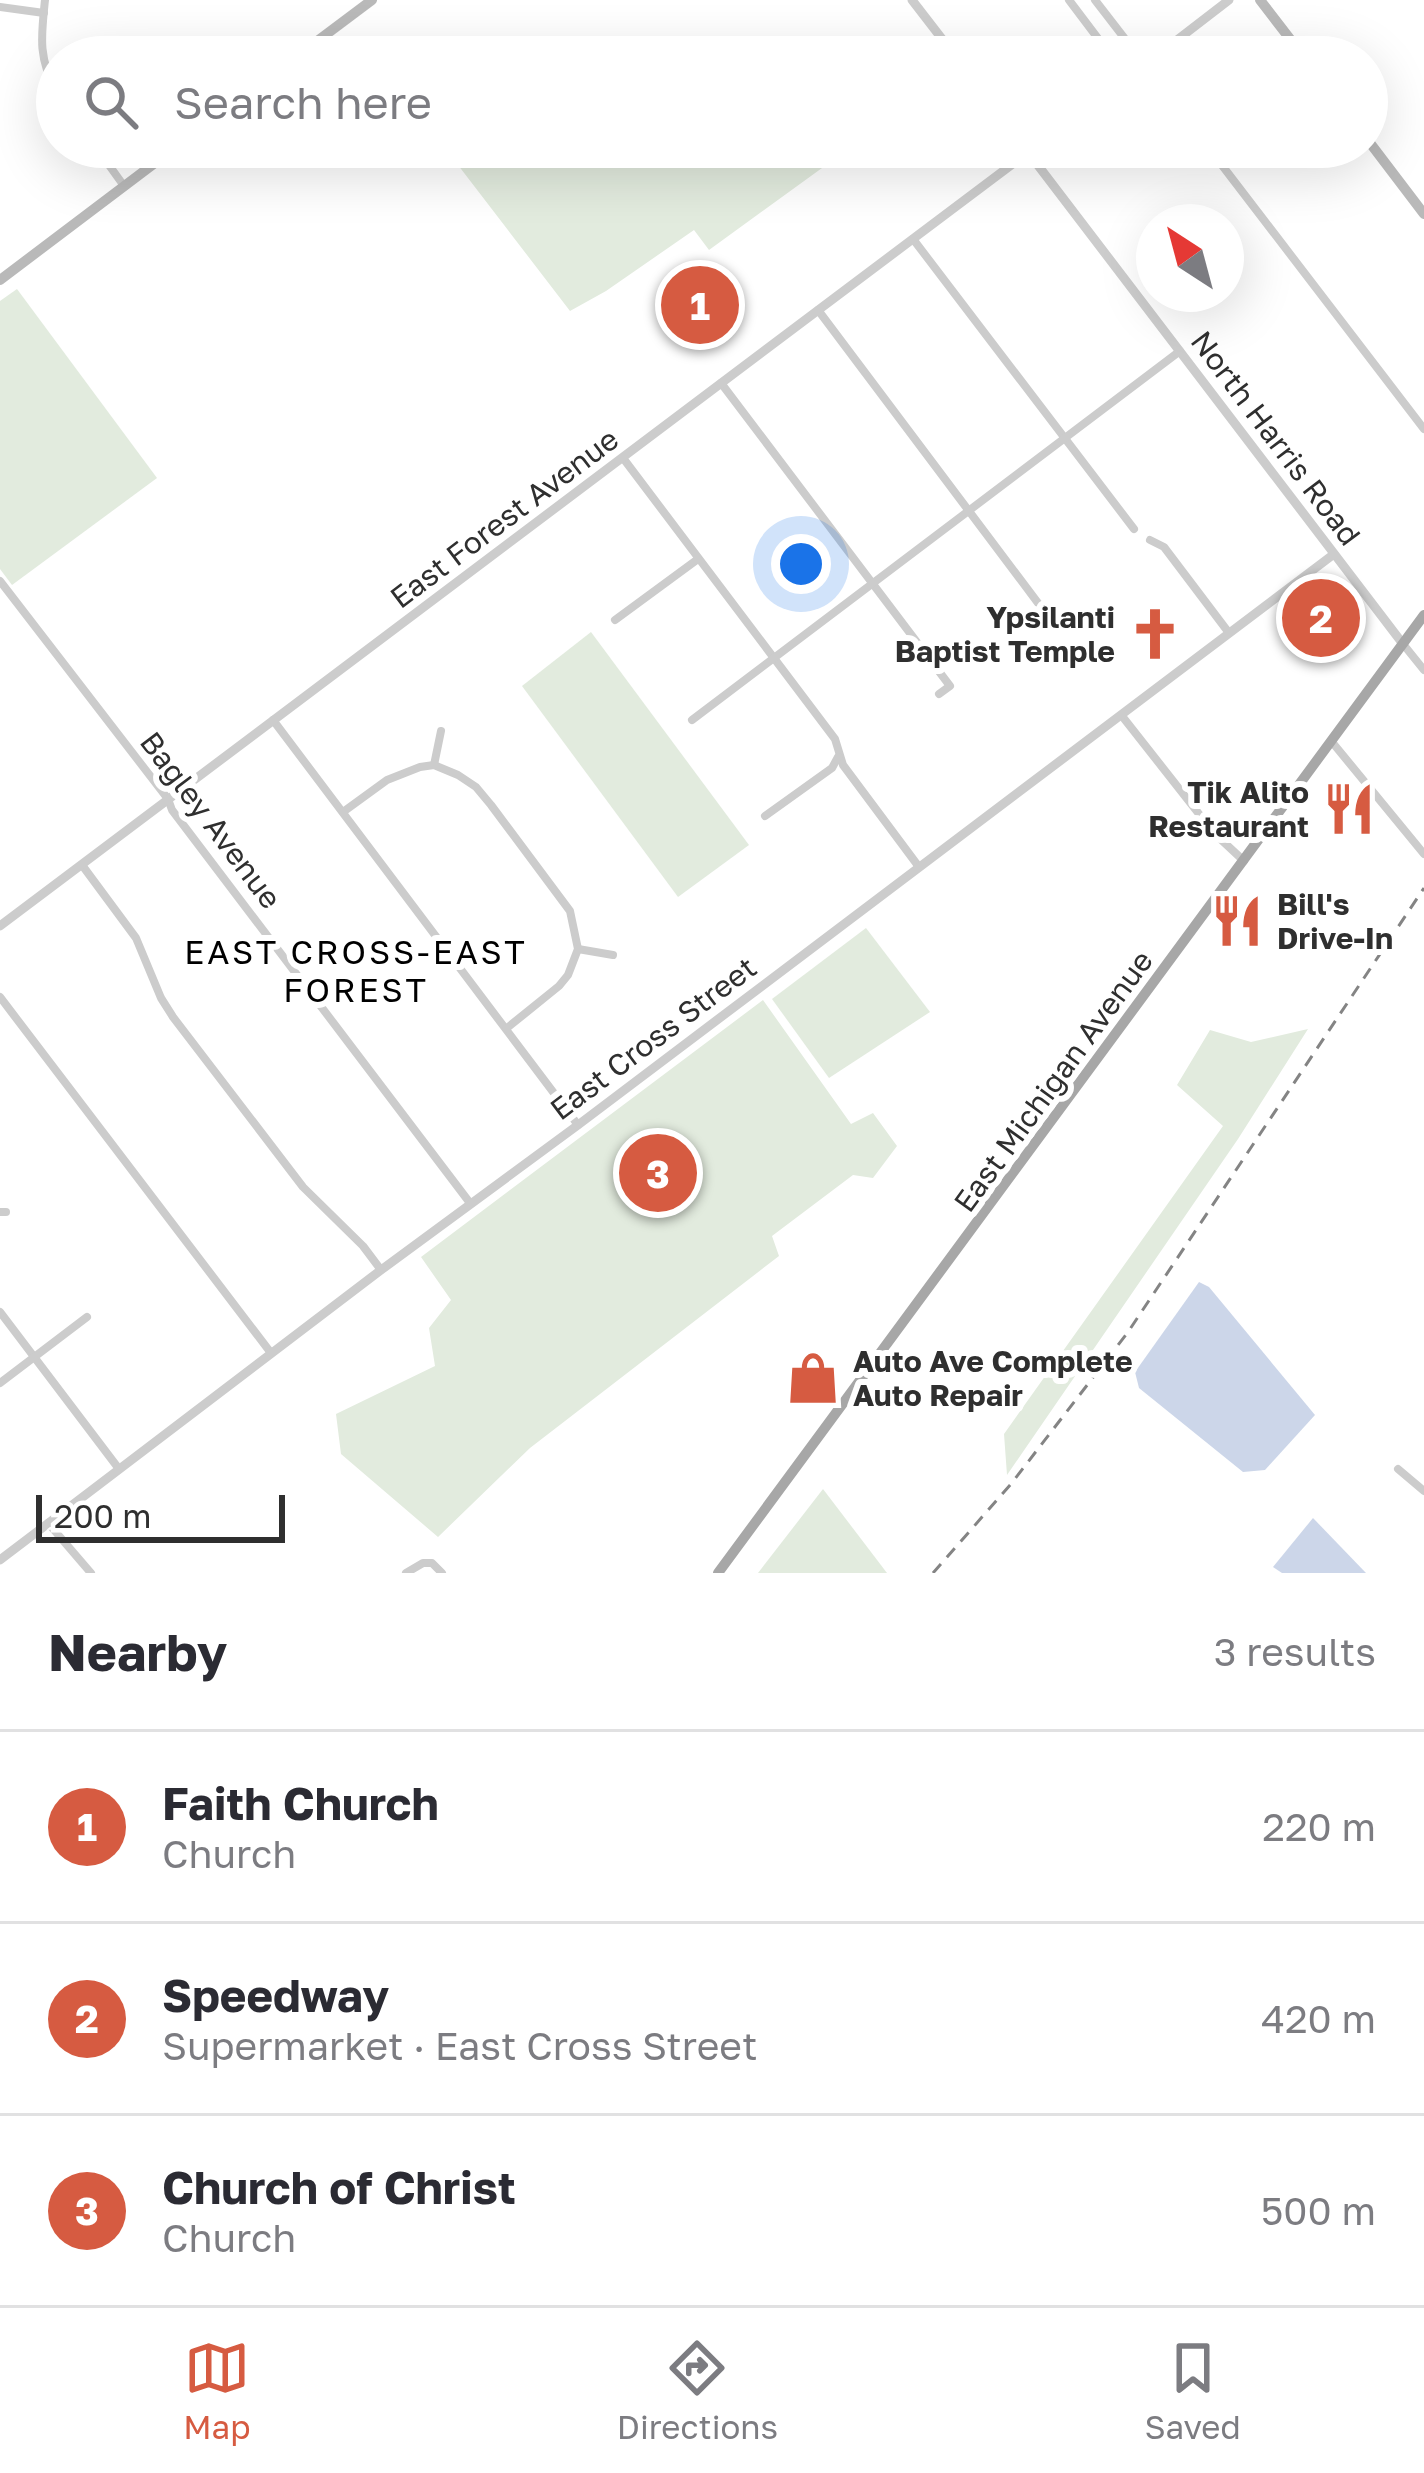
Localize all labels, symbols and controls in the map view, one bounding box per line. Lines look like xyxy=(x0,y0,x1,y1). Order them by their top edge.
search box xyxy=(36,36,1388,168)
icon: search xyxy=(78,69,144,135)
text: Search here xyxy=(174,75,432,129)
north arrow xyxy=(1136,204,1244,312)
pin: 1 xyxy=(661,260,739,350)
street label: North Harris Road xyxy=(1184,324,1368,552)
street label: East Forest Avenue xyxy=(383,421,625,615)
your location xyxy=(771,534,831,594)
pin: 2 xyxy=(1282,573,1360,663)
place label: Ypsilanti Baptist Temple xyxy=(895,599,1115,669)
church icon: Ypsilanti Baptist Temple xyxy=(1126,605,1184,663)
street label: Bagley Avenue xyxy=(133,725,289,915)
place label: Tik Alito Restaurant xyxy=(1148,774,1309,844)
restaurant icon: Tik Alito Restaurant xyxy=(1320,780,1378,838)
place label: Bill's Drive-In xyxy=(1277,886,1393,956)
restaurant icon: Bill's Drive-In xyxy=(1208,892,1266,950)
district label: EAST CROSS-EAST FOREST xyxy=(184,932,528,1009)
street label: East Michigan Avenue xyxy=(946,943,1160,1219)
street label: East Cross Street xyxy=(543,949,763,1127)
pin: 3 xyxy=(619,1128,697,1218)
place label: Auto Ave Complete Auto Repair xyxy=(853,1343,1133,1413)
shop icon: Auto Ave Complete Auto Repair xyxy=(784,1349,842,1407)
scale bar xyxy=(36,1489,285,1542)
text: 200 m xyxy=(54,1496,152,1535)
text: Nearby xyxy=(48,1621,227,1682)
text: 3 results xyxy=(1214,1628,1376,1675)
text: Faith Church xyxy=(162,1776,439,1830)
text: 1 xyxy=(77,1803,97,1850)
text: 220 m xyxy=(1262,1803,1376,1850)
text: Church xyxy=(162,1830,296,1877)
text: Speedway xyxy=(162,1968,389,2022)
text: 2 xyxy=(75,1995,99,2042)
text: 420 m xyxy=(1261,1995,1376,2042)
text: Supermarket · East Cross Street xyxy=(162,2022,758,2069)
text: Church of Christ xyxy=(162,2160,516,2214)
text: 3 xyxy=(75,2187,99,2234)
text: 500 m xyxy=(1261,2187,1376,2234)
text: Church xyxy=(162,2214,296,2261)
tab: Map xyxy=(183,2335,251,2446)
tab: Directions xyxy=(617,2335,778,2446)
tab: Saved xyxy=(1144,2335,1241,2446)

